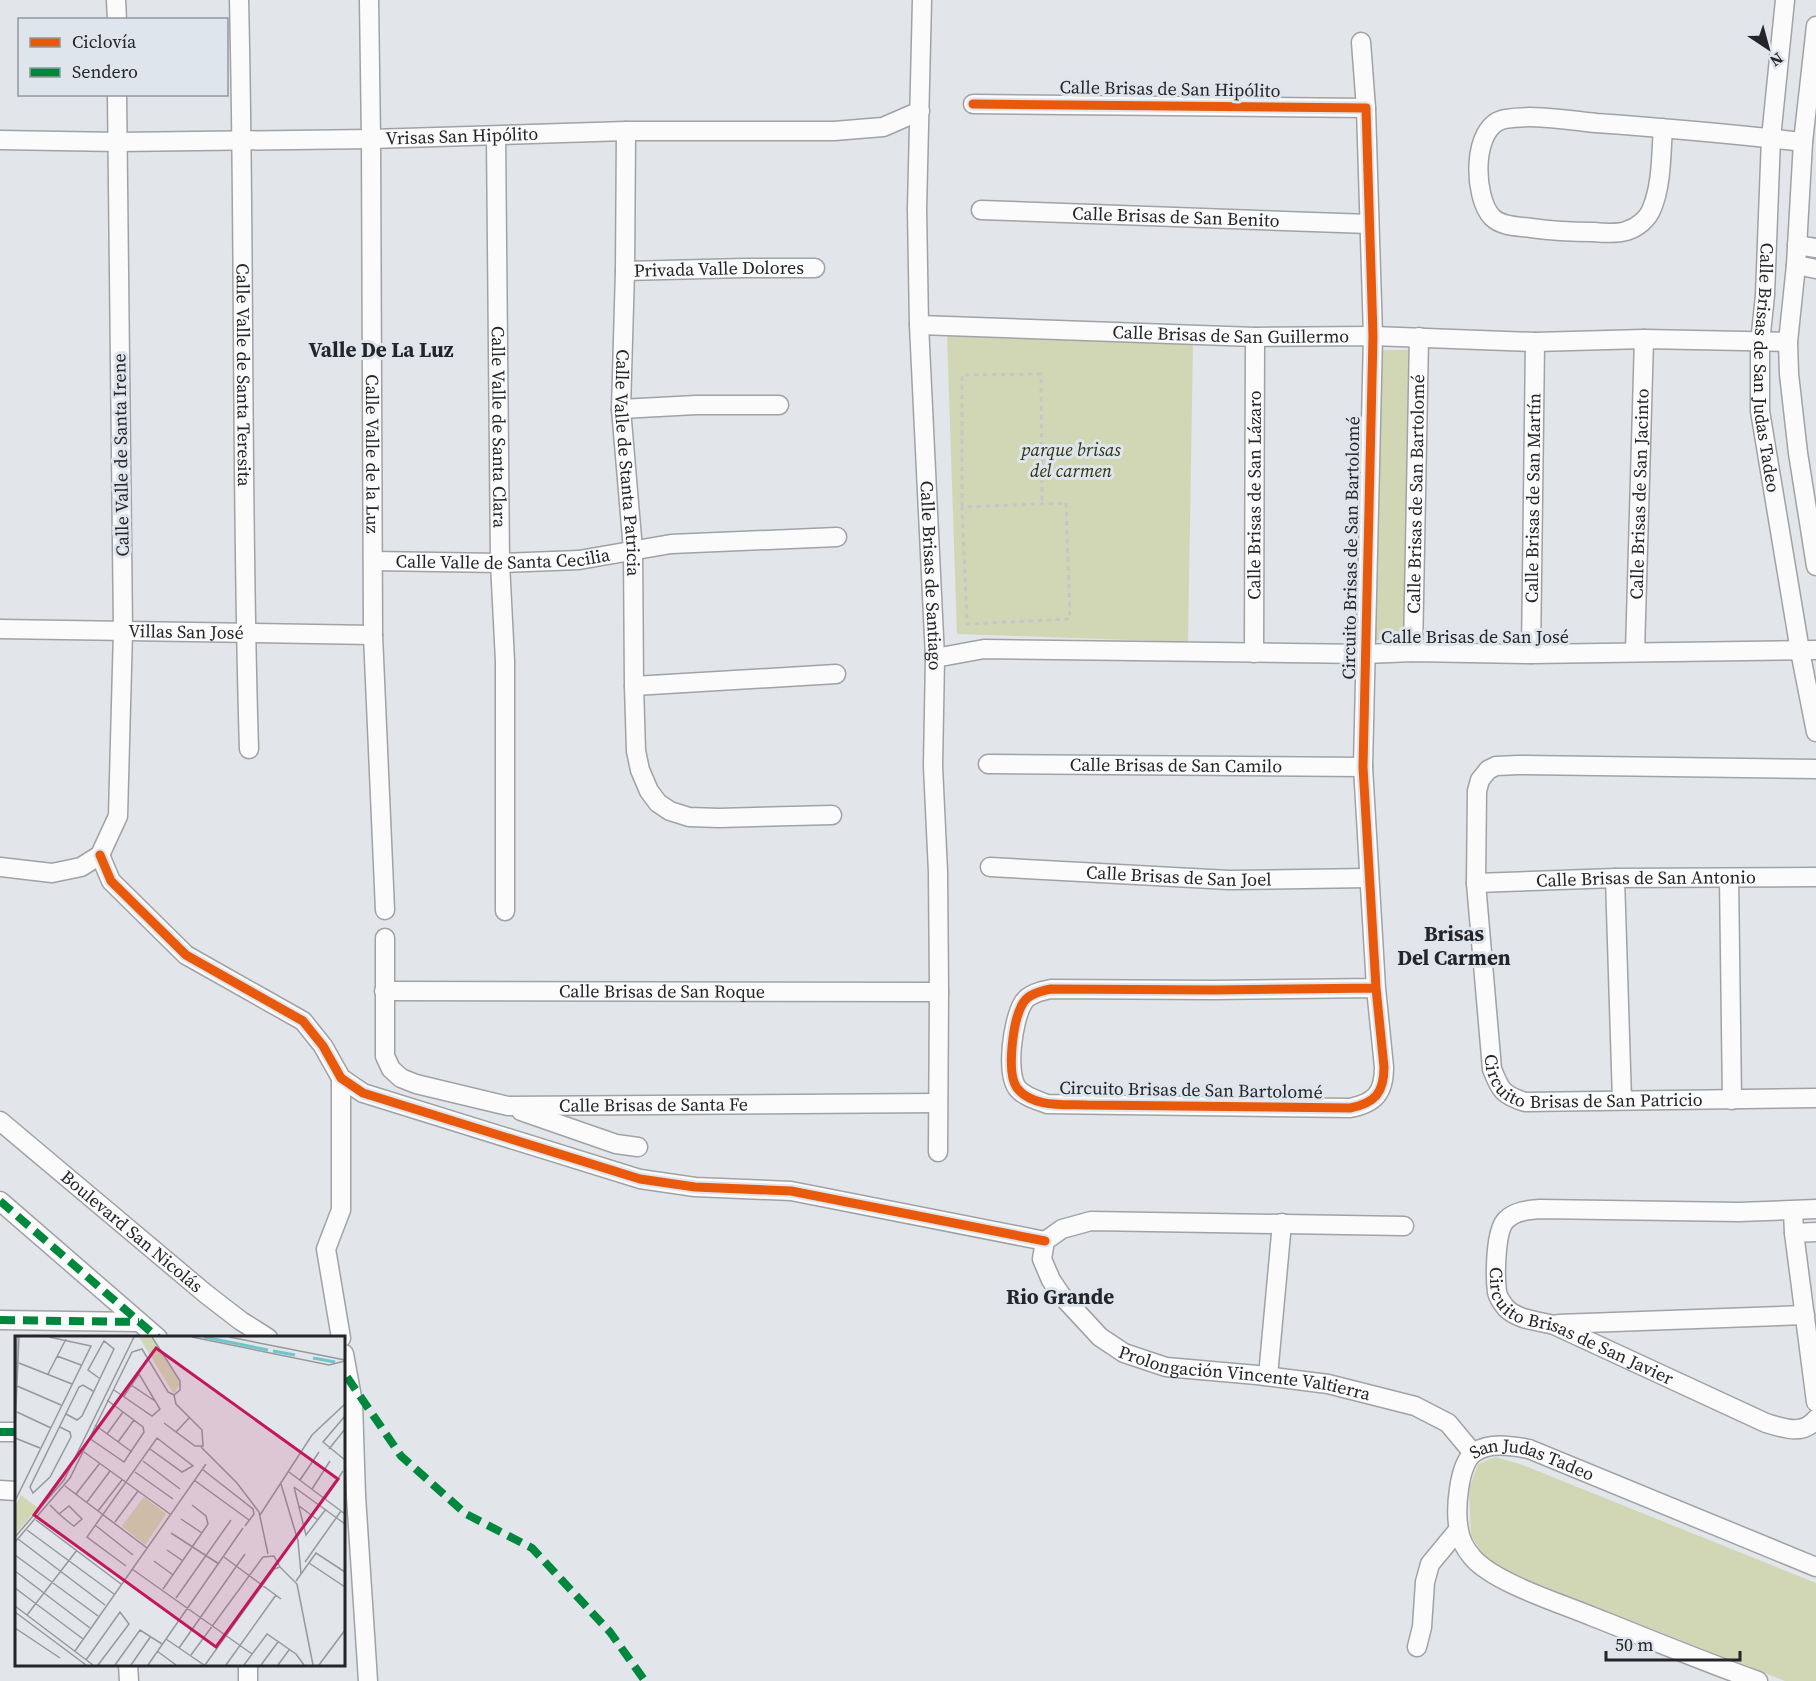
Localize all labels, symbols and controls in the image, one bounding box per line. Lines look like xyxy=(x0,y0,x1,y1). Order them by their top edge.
legend xyxy=(18,18,228,96)
north arrow xyxy=(1738,18,1798,78)
text: Ciclovía xyxy=(72,29,137,54)
text: N xyxy=(1765,48,1788,73)
text: Sendero xyxy=(72,59,138,84)
street label: Calle Brisas de San Hipólito xyxy=(1059,74,1281,103)
street label: Vrisas San Hipólito xyxy=(385,121,539,151)
street label: Calle Brisas de San Benito xyxy=(1072,200,1280,233)
street label: Calle Brisas de San Judas Tadeo xyxy=(1748,242,1786,494)
street label: Privada Valle Dolores xyxy=(634,255,804,283)
street label: Calle Valle de Santa Teresita xyxy=(231,263,257,488)
street label: Calle Brisas de San Guillermo xyxy=(1112,319,1349,349)
street label: Calle Valle de Santa Clara xyxy=(486,326,513,529)
district label: Valle De La Luz xyxy=(309,335,454,364)
street label: Calle Valle de Stanta Patricia xyxy=(609,349,646,577)
street label: Calle Valle de Santa Irene xyxy=(106,353,135,557)
street label: Calle Valle de la Luz xyxy=(360,374,386,534)
street label: Calle Brisas de San Bartolomé xyxy=(1401,374,1430,614)
street label: Calle Brisas de San Jacinto xyxy=(1624,388,1655,600)
street label: Calle Brisas de San Lázaro xyxy=(1241,390,1267,600)
street label: Calle Brisas de San Martín xyxy=(1519,393,1546,603)
street label: Circuito Brisas de San Bartolomé xyxy=(1336,416,1365,680)
park label: parque brisas del carmen xyxy=(1019,437,1121,483)
street label: Calle Brisas de Santiago xyxy=(914,480,948,671)
street label: Calle Valle de Santa Cecilia xyxy=(395,542,613,575)
street label: Villas San José xyxy=(128,618,244,645)
street label: Calle Brisas de San José xyxy=(1381,624,1569,649)
street label: Calle Brisas de San Camilo xyxy=(1070,752,1282,778)
street label: Calle Brisas de San Joel xyxy=(1085,859,1272,892)
street label: Calle Brisas de San Antonio xyxy=(1536,864,1756,893)
district label: Brisas Del Carmen xyxy=(1397,919,1511,972)
street label: Calle Brisas de San Roque xyxy=(559,978,765,1004)
street label: Circuito Brisas de San Patricio xyxy=(1479,1053,1703,1114)
street label: Circuito Brisas de San Bartolomé xyxy=(1059,1075,1323,1104)
street label: Calle Brisas de Santa Fe xyxy=(559,1091,748,1118)
street label: Boulevard San Nicolás xyxy=(56,1164,209,1298)
street label: Circuito Brisas de San Javier xyxy=(1484,1267,1678,1391)
district label: Rio Grande xyxy=(1006,1282,1114,1311)
inset map xyxy=(15,1336,345,1666)
street label: Prolongación Vincente Valtierra xyxy=(1115,1339,1374,1407)
street label: San Judas Tadeo xyxy=(1464,1432,1598,1487)
scale bar xyxy=(1606,1624,1740,1662)
text: 50 m xyxy=(1615,1632,1653,1657)

